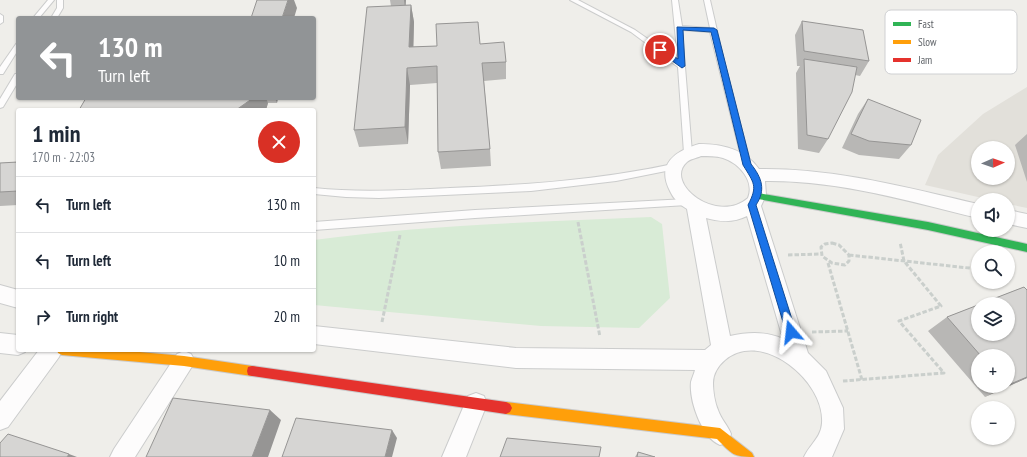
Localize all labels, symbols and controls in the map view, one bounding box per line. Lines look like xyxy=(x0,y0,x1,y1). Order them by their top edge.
legend xyxy=(885,10,1017,74)
text: Fast xyxy=(918,17,934,31)
text: 130 m xyxy=(98,28,162,65)
icon: left xyxy=(32,32,84,84)
pin xyxy=(643,33,677,67)
text: Slow xyxy=(918,35,937,49)
icon: arrive xyxy=(649,39,671,61)
text: Jam xyxy=(917,53,932,67)
text: Turn left xyxy=(98,64,150,87)
text: 1 min xyxy=(32,118,80,149)
button: close xyxy=(258,121,300,163)
north arrow xyxy=(971,141,1015,185)
map controls xyxy=(971,141,1015,445)
text: 170 m · 22:03 xyxy=(32,149,95,166)
button: sound xyxy=(971,193,1015,237)
icon: left xyxy=(32,194,54,216)
text: Turn left xyxy=(66,195,111,214)
text: 130 m xyxy=(267,195,300,214)
button: search xyxy=(971,245,1015,289)
icon: left xyxy=(32,250,54,272)
text: Turn left xyxy=(66,251,111,270)
text: 10 m xyxy=(274,251,300,270)
button: layers xyxy=(971,297,1015,341)
icon: right xyxy=(32,306,54,328)
text: Turn right xyxy=(66,307,118,326)
text: 20 m xyxy=(274,307,300,326)
position arrow xyxy=(770,311,812,353)
button: + xyxy=(971,349,1015,393)
button: − xyxy=(971,401,1015,445)

